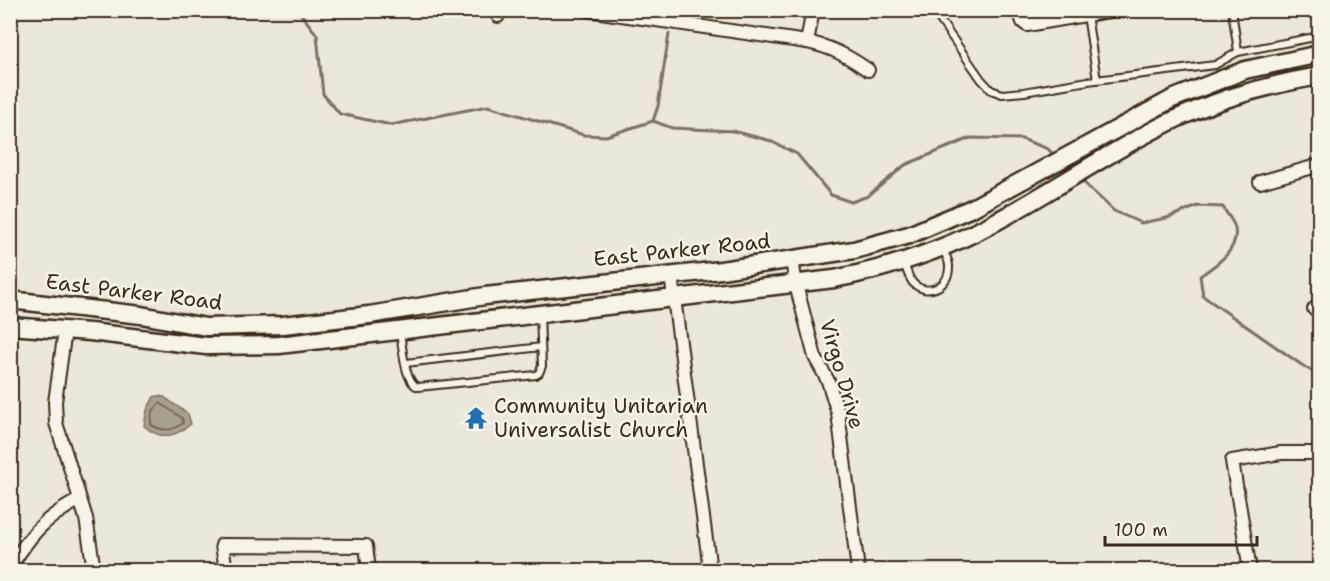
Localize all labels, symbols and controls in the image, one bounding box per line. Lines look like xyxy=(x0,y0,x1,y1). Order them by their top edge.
street label: East Parker Road xyxy=(592,227,772,273)
street label: East Parker Road xyxy=(44,267,224,317)
street label: Virgo Drive xyxy=(813,316,871,432)
place label: Community Unitarian Universalist Church xyxy=(494,392,708,444)
temple icon: Community Unitarian Universalist Church xyxy=(463,405,489,431)
scale bar xyxy=(1105,509,1256,547)
text: 100 m xyxy=(1114,518,1168,542)

